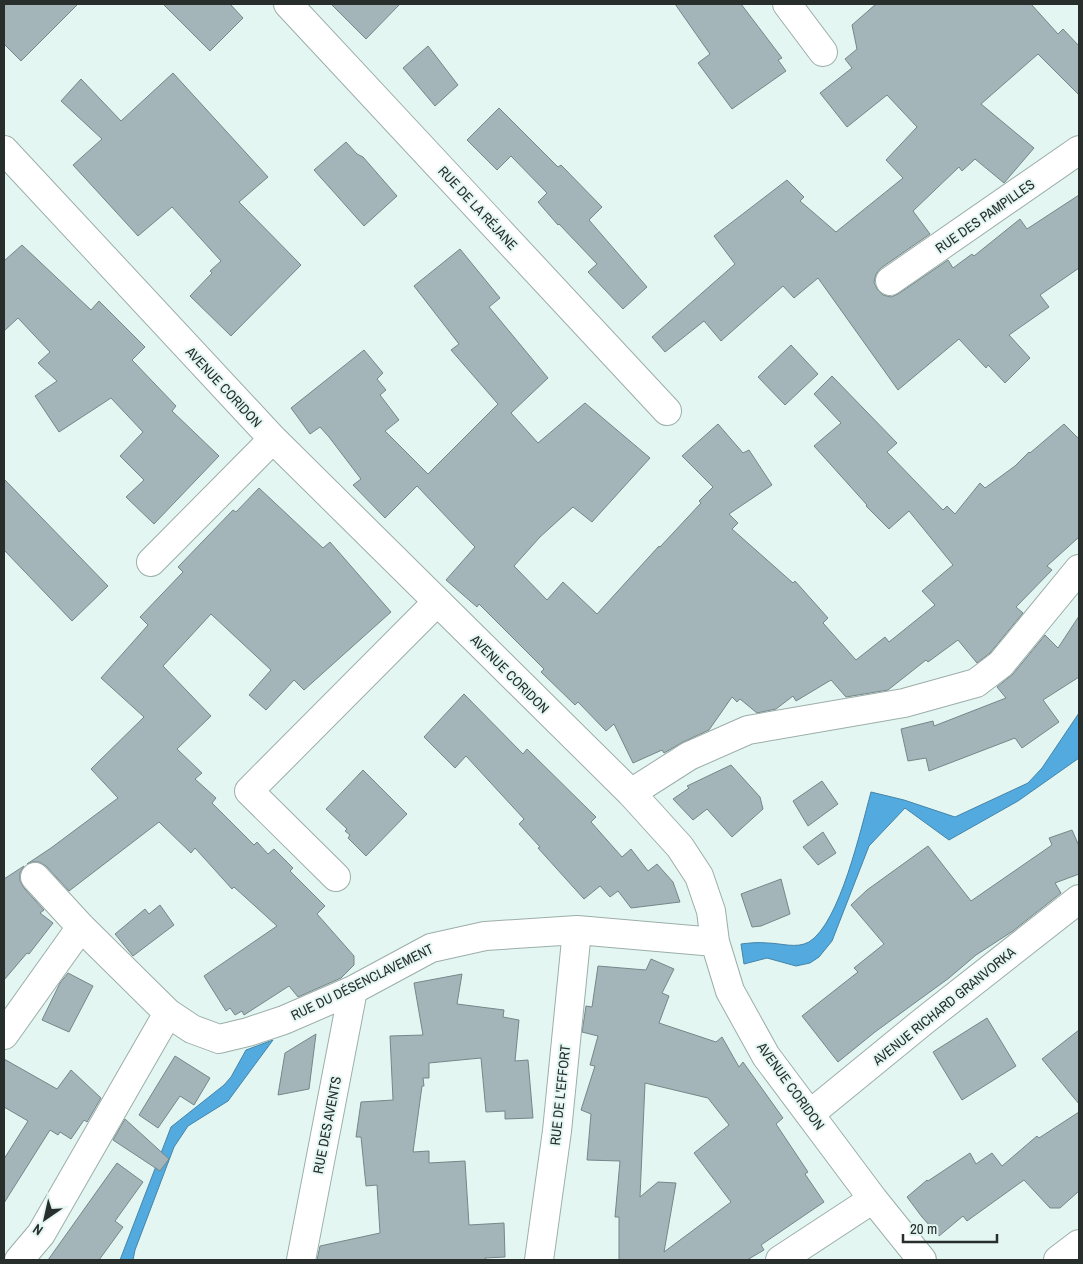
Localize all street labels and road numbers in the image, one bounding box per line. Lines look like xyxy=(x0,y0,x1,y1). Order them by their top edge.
street label: RUE DE LA RÉJANE xyxy=(434,162,522,254)
street label: RUE DES PAMPILLES xyxy=(932,175,1038,257)
street label: AVENUE CORIDON xyxy=(181,342,266,431)
street label: AVENUE CORIDON xyxy=(466,630,553,717)
street label: RUE DU DÉSENCLAVEMENT xyxy=(288,940,436,1024)
street label: AVENUE RICHARD GRANVORKA xyxy=(868,943,1019,1070)
street label: AVENUE CORIDON xyxy=(753,1038,829,1133)
street label: RUE DE L'EFFORT xyxy=(546,1044,574,1146)
street label: RUE DES AVENTS xyxy=(309,1075,345,1175)

